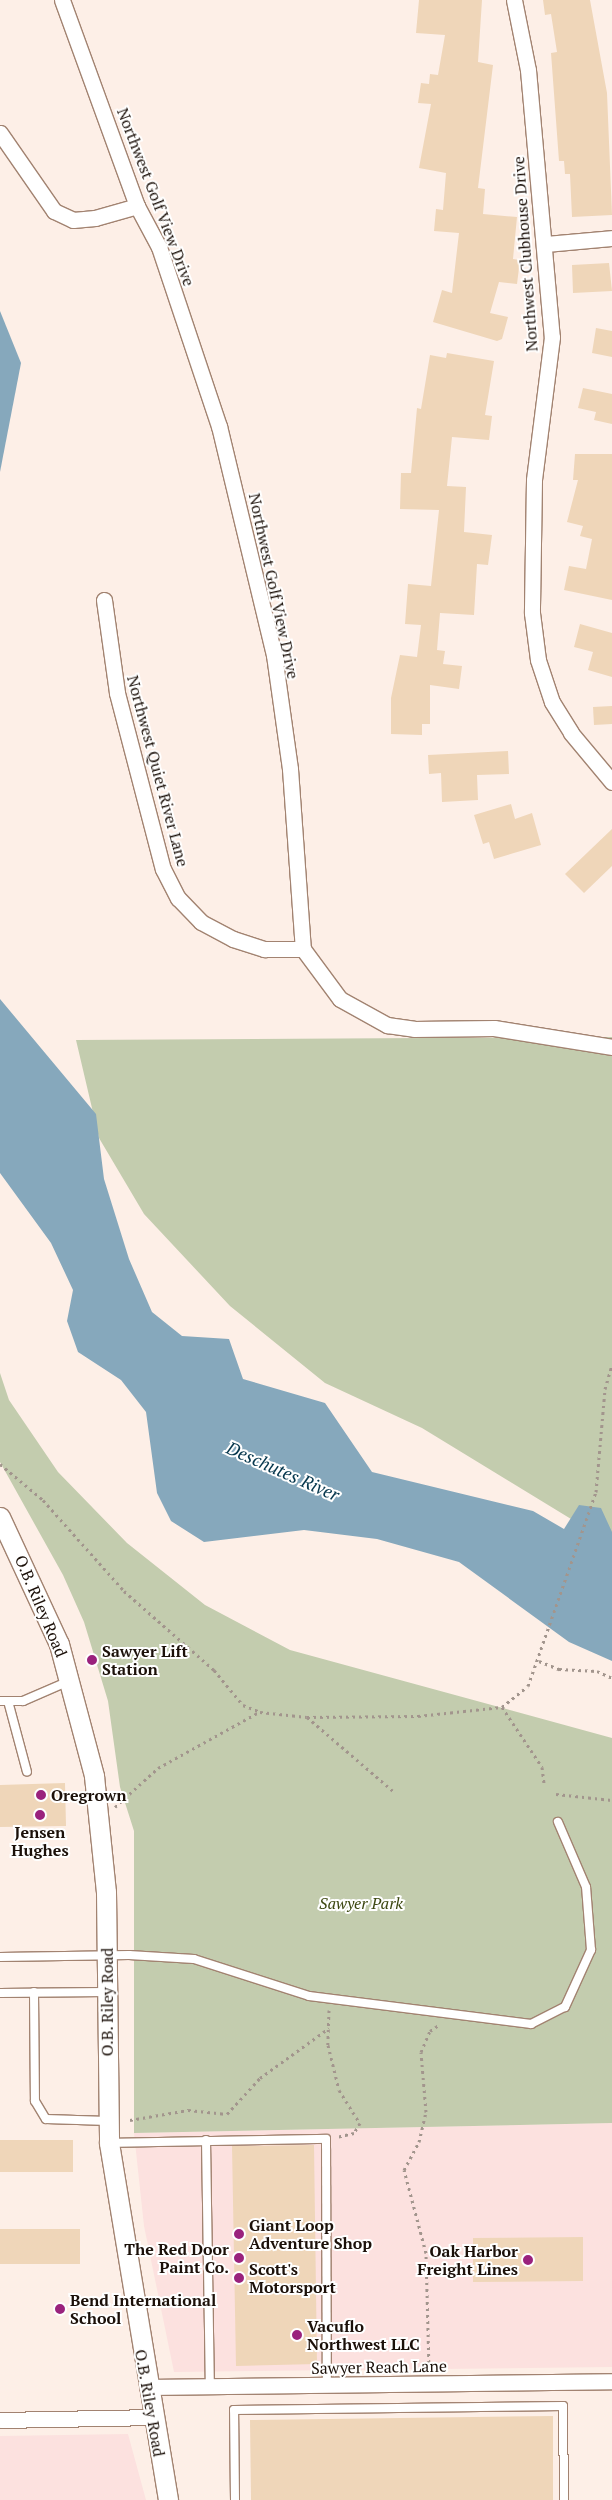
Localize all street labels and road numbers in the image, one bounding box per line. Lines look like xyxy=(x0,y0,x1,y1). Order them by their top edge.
street label: Northwest Golf View Drive xyxy=(113,105,199,289)
street label: Northwest Clubhouse Drive xyxy=(509,156,541,352)
street label: Northwest Golf View Drive xyxy=(245,491,303,681)
street label: Northwest Quiet River Lane xyxy=(123,673,193,869)
street label: O.B. Riley Road xyxy=(11,1552,71,1660)
street label: O.B. Riley Road xyxy=(97,1947,117,2057)
street label: O.B. Riley Road xyxy=(131,2347,169,2459)
street label: Sawyer Reach Lane xyxy=(311,2356,447,2378)

